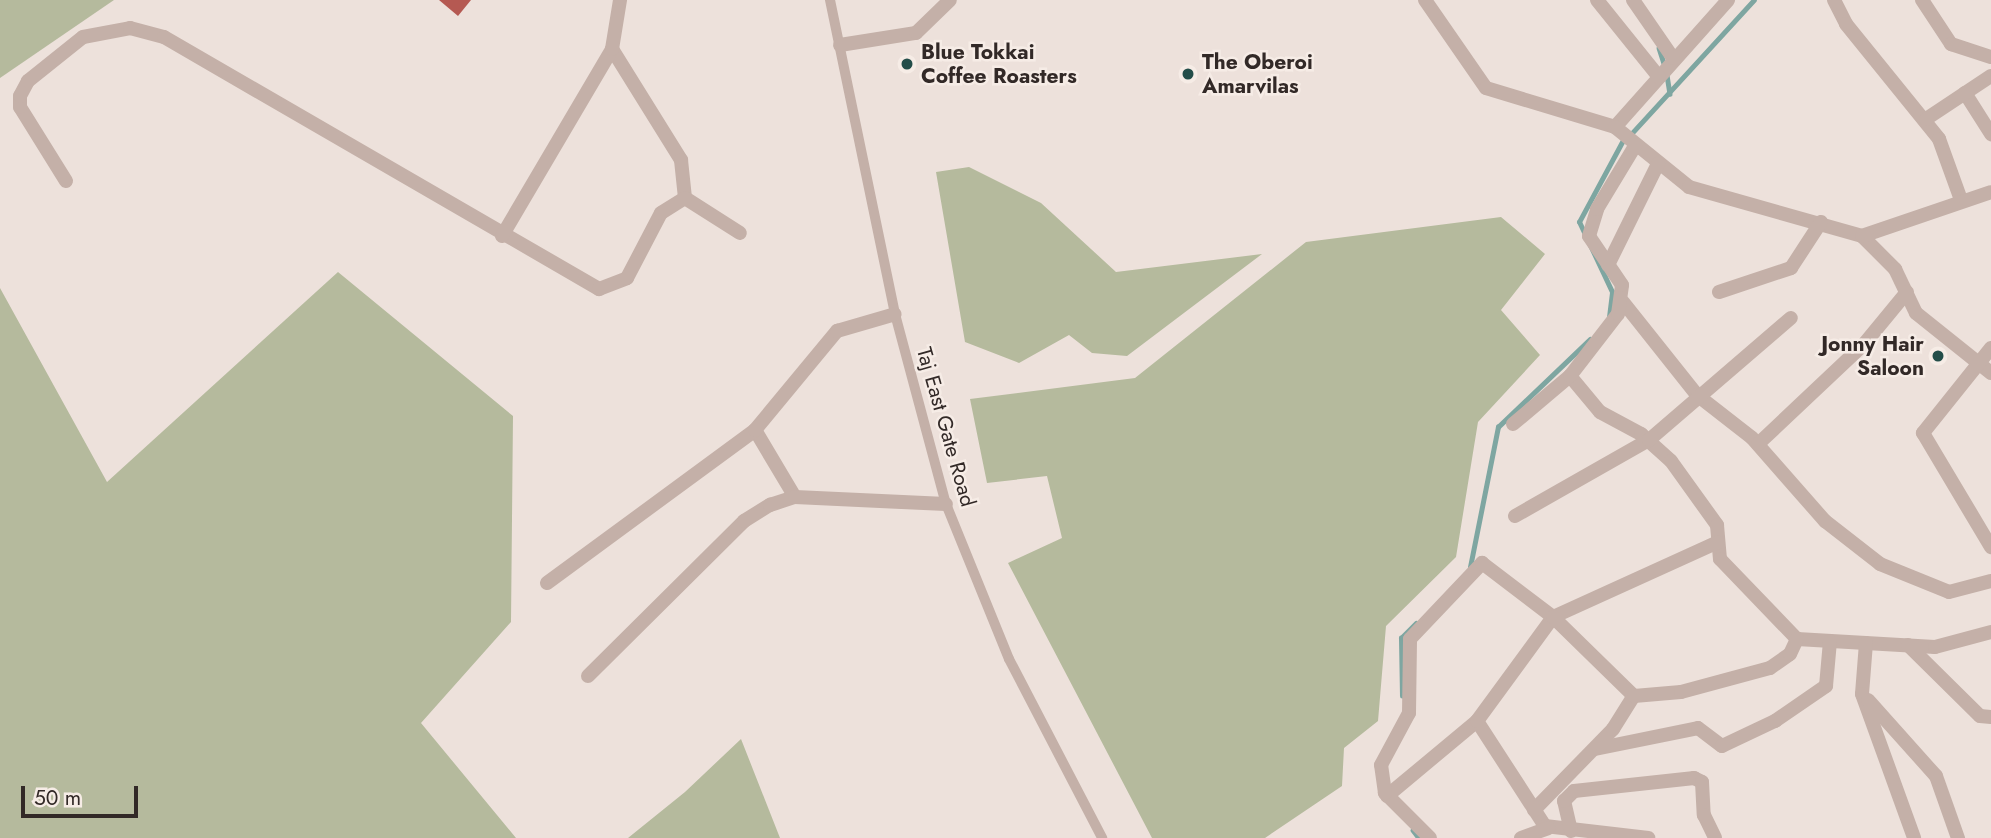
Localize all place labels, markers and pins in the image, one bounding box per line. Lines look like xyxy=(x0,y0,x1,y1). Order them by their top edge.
place label: Blue Tokkai Coffee Roasters xyxy=(921,39,1077,89)
place label: The Oberoi Amarvilas xyxy=(1202,49,1313,99)
marker: Blue Tokkai Coffee Roasters xyxy=(899,56,915,72)
marker: The Oberoi Amarvilas xyxy=(1180,66,1196,82)
place label: Jonny Hair Saloon xyxy=(1821,331,1924,381)
marker: Jonny Hair Saloon xyxy=(1930,348,1946,364)

